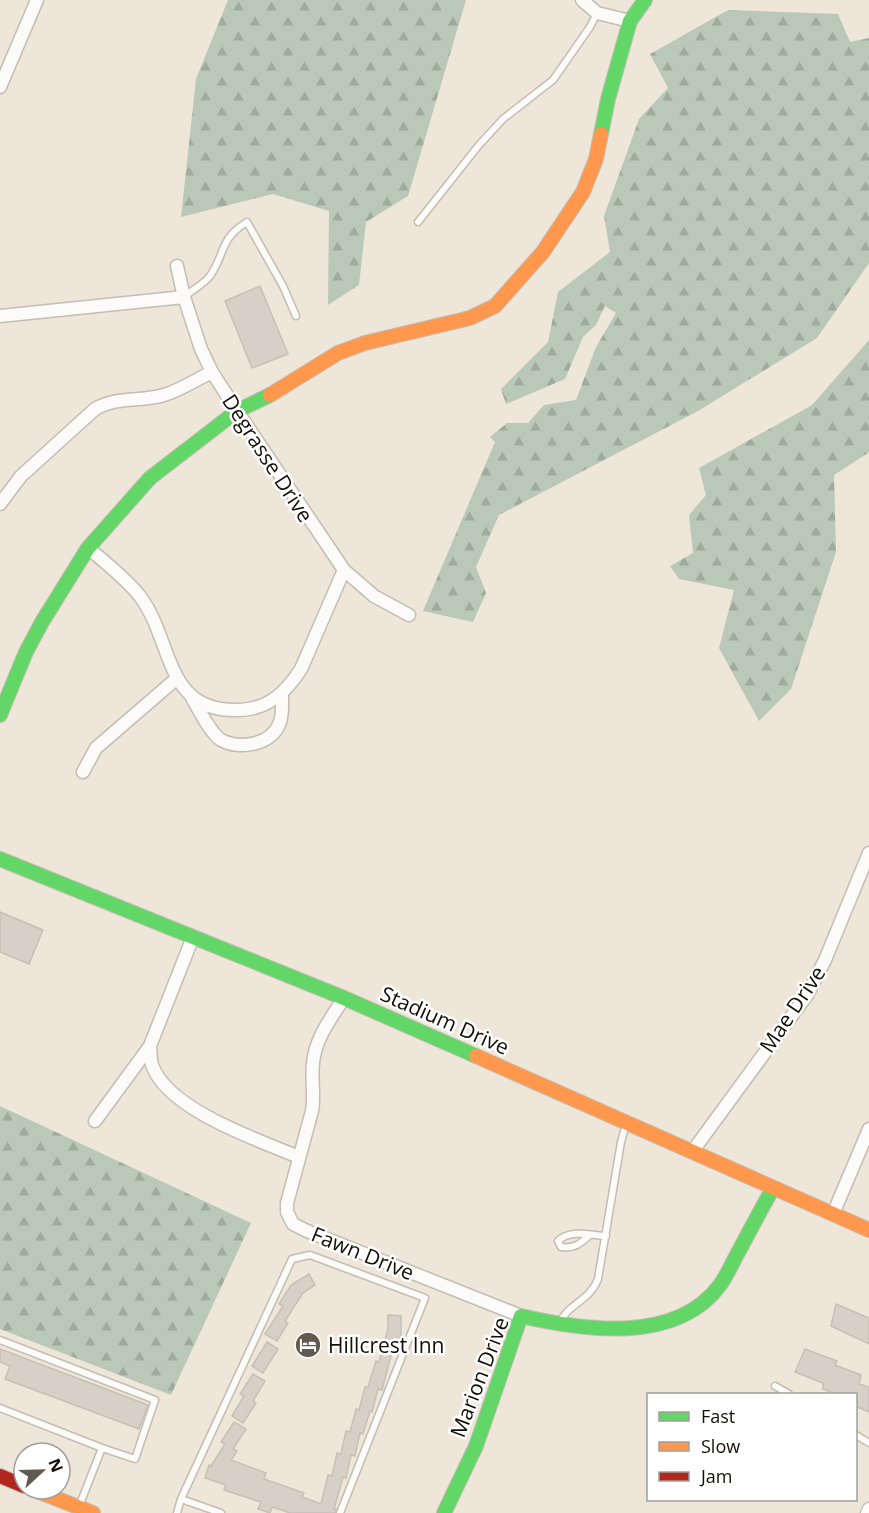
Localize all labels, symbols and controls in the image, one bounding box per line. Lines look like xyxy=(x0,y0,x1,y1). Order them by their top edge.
street label: Degrasse Drive xyxy=(216,389,320,527)
street label: Mae Drive xyxy=(753,960,831,1058)
street label: Stadium Drive xyxy=(376,979,514,1061)
street label: Fawn Drive xyxy=(307,1220,419,1286)
street label: Marion Drive xyxy=(443,1313,515,1441)
hotel icon: Hillcrest Inn xyxy=(293,1330,323,1360)
place label: Hillcrest Inn xyxy=(328,1331,444,1359)
legend xyxy=(647,1393,857,1501)
text: Fast xyxy=(701,1404,735,1428)
text: Slow xyxy=(701,1434,740,1458)
north arrow xyxy=(12,1441,72,1501)
text: N xyxy=(43,1455,69,1476)
text: Jam xyxy=(699,1464,733,1488)

